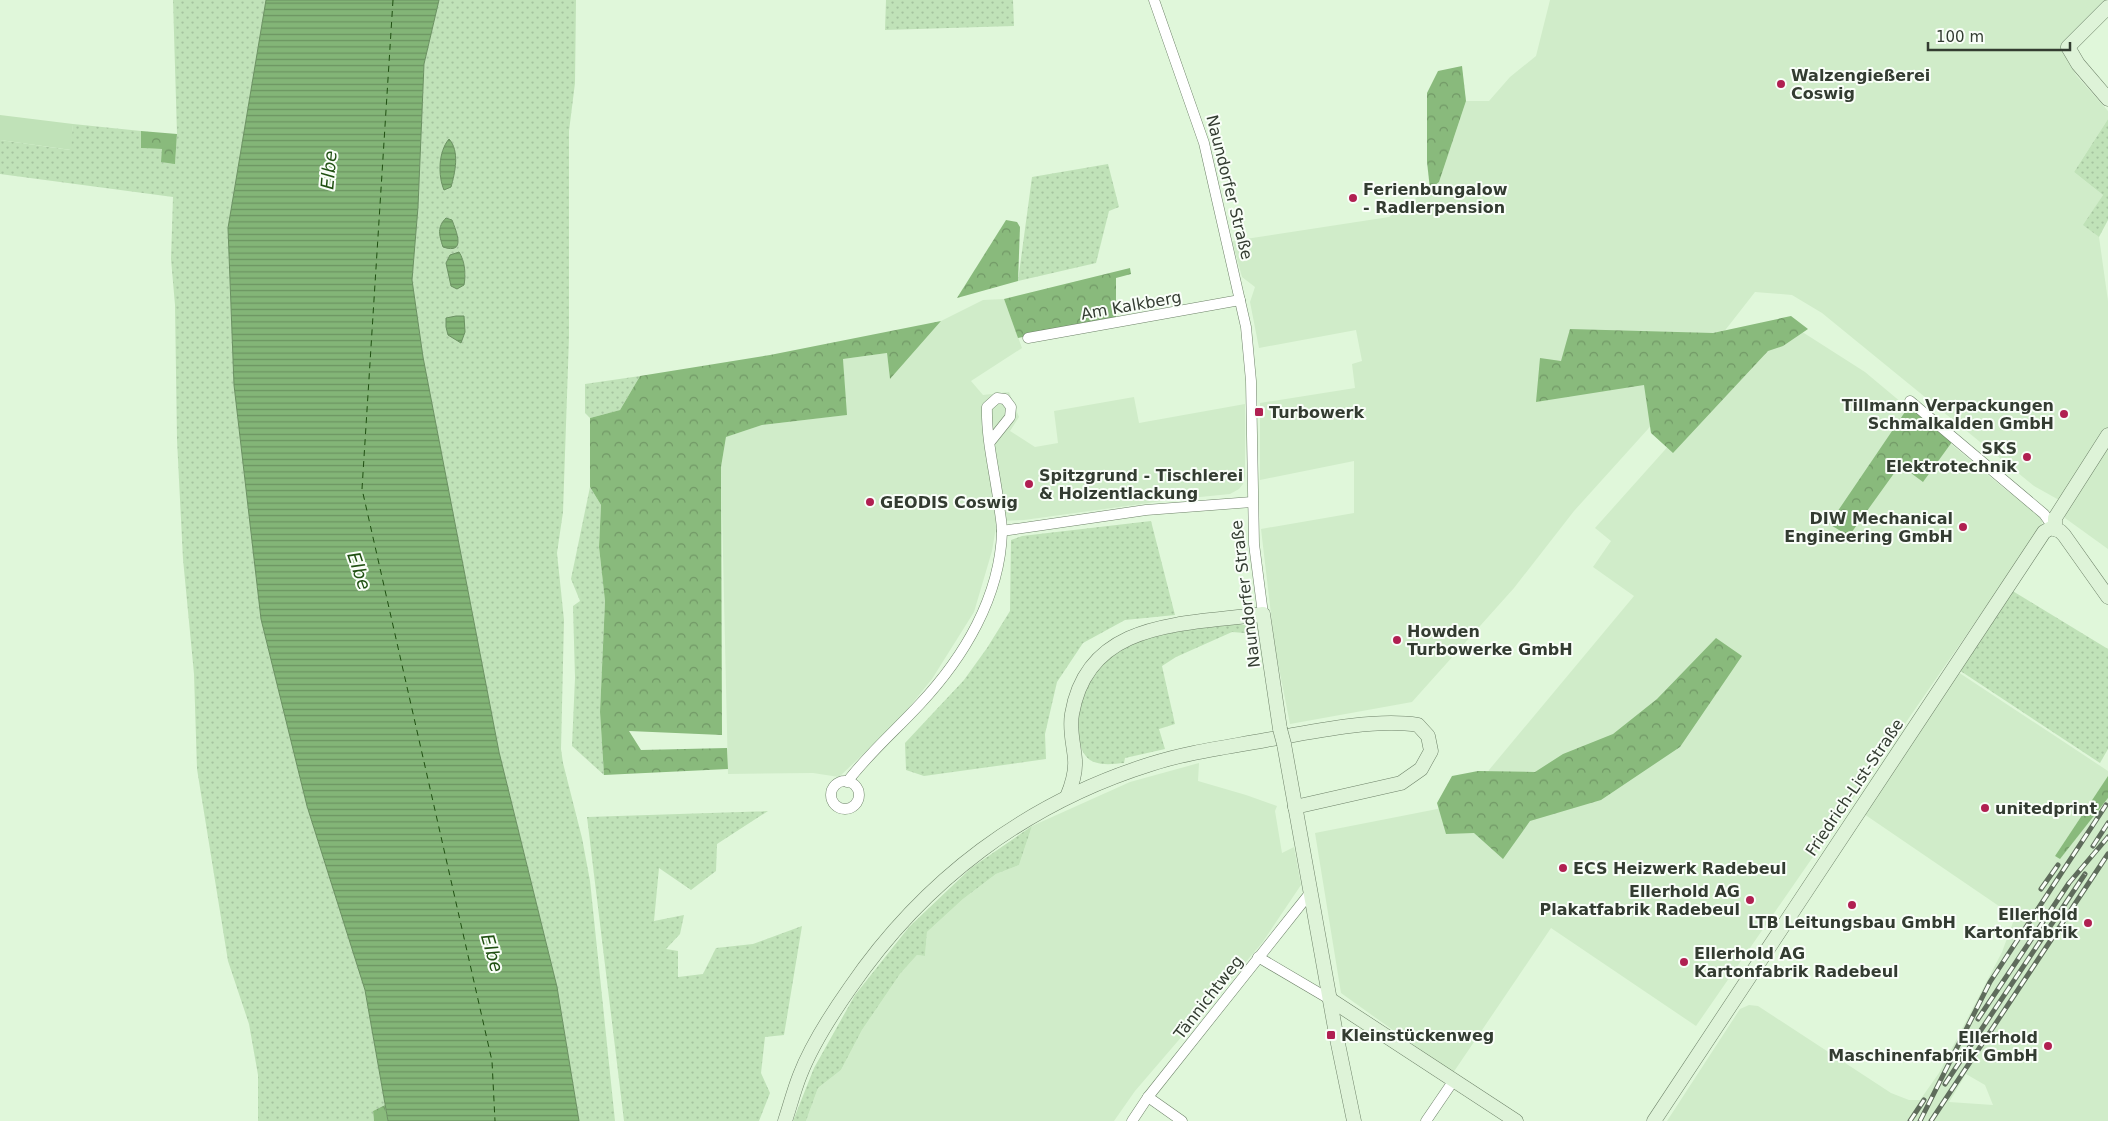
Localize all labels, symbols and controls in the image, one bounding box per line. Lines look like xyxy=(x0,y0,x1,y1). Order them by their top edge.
scale bar xyxy=(1928,20,2070,52)
text: 100 m xyxy=(1936,28,1984,46)
place label: Walzengießerei Coswig xyxy=(1791,66,1930,103)
marker: Walzengießerei Coswig xyxy=(1775,78,1787,90)
street label: Naundorfer Straße xyxy=(1202,113,1257,261)
water label: Elbe xyxy=(316,150,341,190)
place label: Ferienbungalow - Radlerpension xyxy=(1363,180,1508,217)
marker: Ferienbungalow - Radlerpension xyxy=(1347,192,1359,204)
street label: Am Kalkberg xyxy=(1079,287,1183,324)
place label: Tillmann Verpackungen Schmalkalden GmbH xyxy=(1842,396,2054,433)
place label: Turbowerk xyxy=(1269,403,1364,422)
marker: Turbowerk xyxy=(1253,406,1265,418)
marker: Tillmann Verpackungen Schmalkalden GmbH xyxy=(2058,408,2070,420)
place label: SKS Elektrotechnik xyxy=(1886,439,2017,476)
marker: SKS Elektrotechnik xyxy=(2021,451,2033,463)
place label: Spitzgrund - Tischlerei & Holzentlackung xyxy=(1039,466,1243,503)
marker: Spitzgrund - Tischlerei & Holzentlackung xyxy=(1023,478,1035,490)
place label: GEODIS Coswig xyxy=(880,493,1018,512)
marker: GEODIS Coswig xyxy=(864,496,876,508)
place label: DIW Mechanical Engineering GmbH xyxy=(1784,509,1953,546)
street label: Naundorfer Straße xyxy=(1227,519,1264,669)
marker: DIW Mechanical Engineering GmbH xyxy=(1957,521,1969,533)
water label: Elbe xyxy=(343,549,376,593)
place label: Howden Turbowerke GmbH xyxy=(1407,622,1573,659)
marker: Howden Turbowerke GmbH xyxy=(1391,634,1403,646)
street label: Friedrich-List-Straße xyxy=(1801,715,1907,859)
place label: unitedprint xyxy=(1995,799,2097,818)
marker: unitedprint xyxy=(1979,802,1991,814)
place label: ECS Heizwerk Radebeul xyxy=(1573,859,1786,878)
marker: ECS Heizwerk Radebeul xyxy=(1557,862,1569,874)
place label: Ellerhold AG Plakatfabrik Radebeul xyxy=(1540,882,1740,919)
marker: Ellerhold AG Plakatfabrik Radebeul xyxy=(1744,894,1756,906)
marker: LTB Leitungsbau GmbH xyxy=(1846,899,1858,911)
place label: Ellerhold Kartonfabrik xyxy=(1964,905,2078,942)
place label: LTB Leitungsbau GmbH xyxy=(1748,913,1956,932)
marker: Ellerhold Kartonfabrik xyxy=(2082,917,2094,929)
water label: Elbe xyxy=(477,931,508,974)
place label: Ellerhold AG Kartonfabrik Radebeul xyxy=(1694,944,1899,981)
street label: Tännichtweg xyxy=(1169,952,1247,1044)
marker: Ellerhold AG Kartonfabrik Radebeul xyxy=(1678,956,1690,968)
place label: Kleinstückenweg xyxy=(1341,1026,1494,1045)
place label: Ellerhold Maschinenfabrik GmbH xyxy=(1828,1028,2038,1065)
marker: Kleinstückenweg xyxy=(1325,1029,1337,1041)
marker: Ellerhold Maschinenfabrik GmbH xyxy=(2042,1040,2054,1052)

